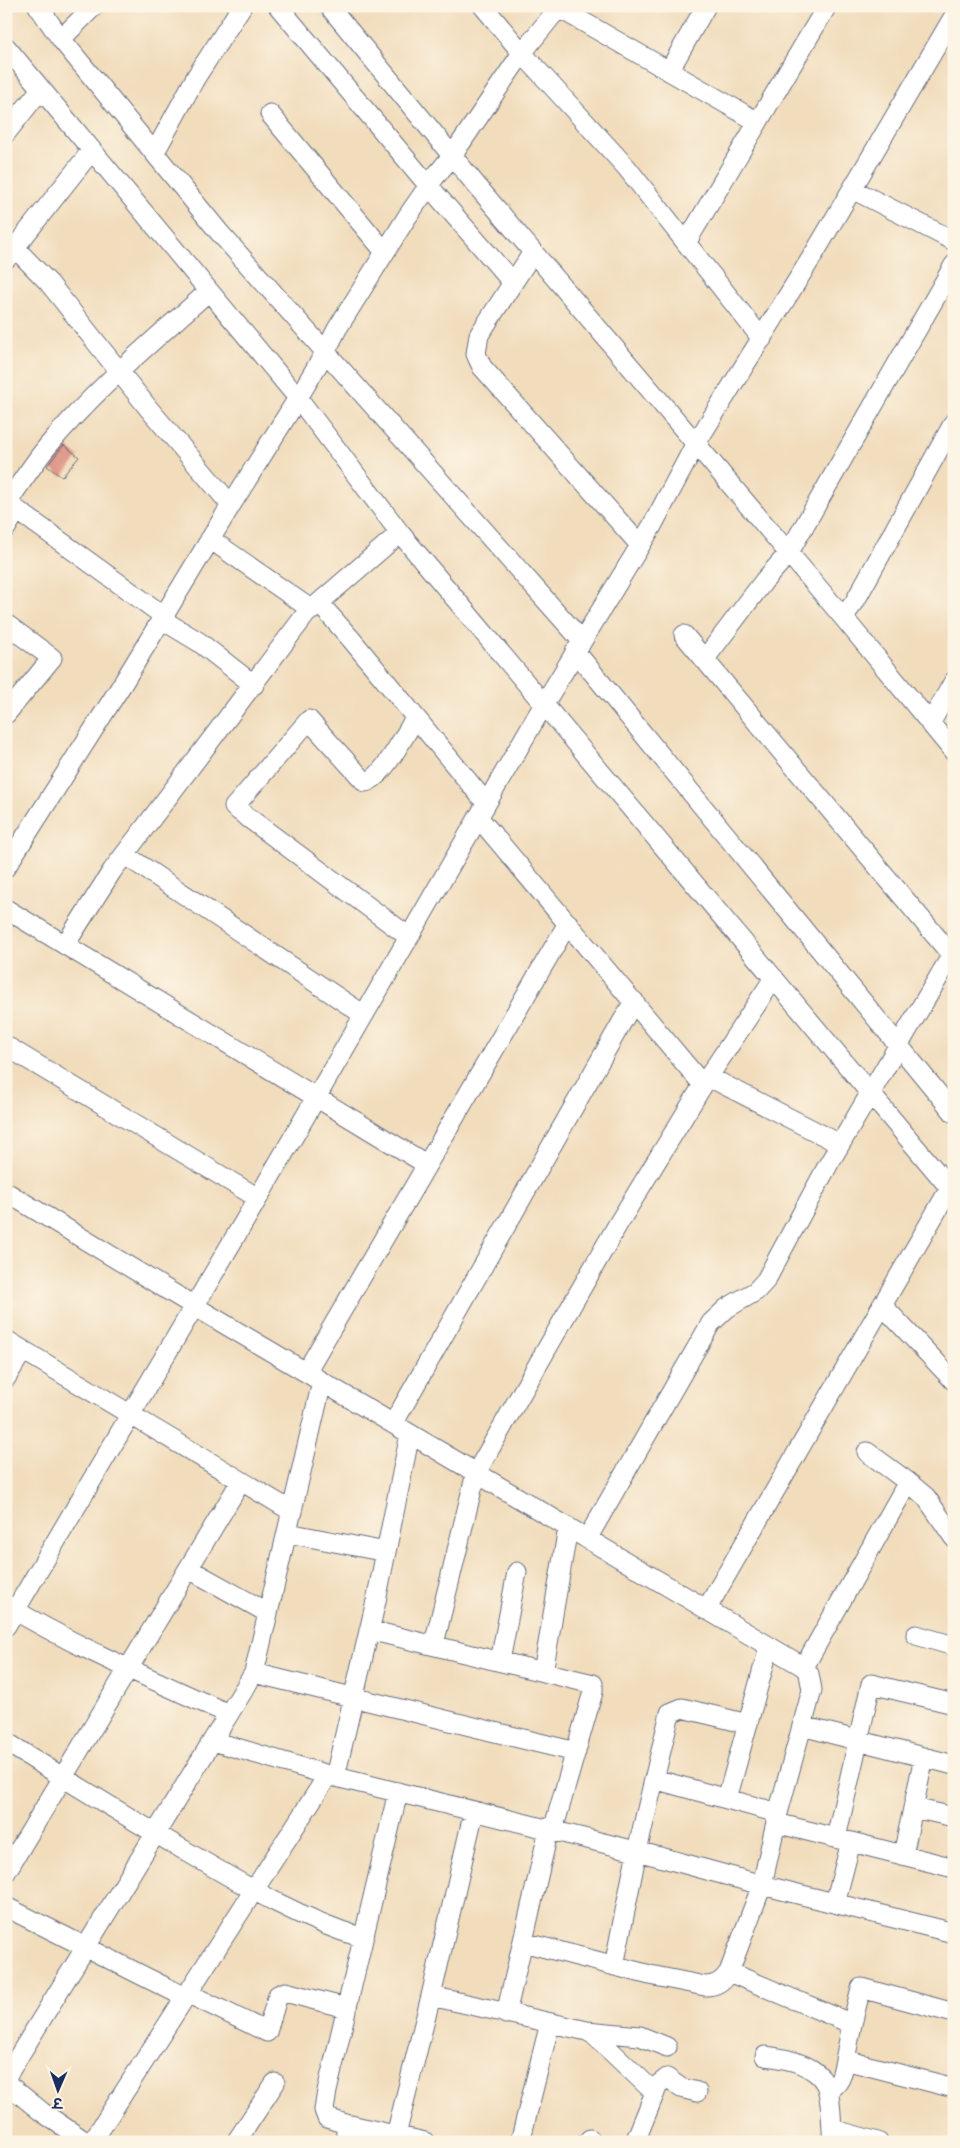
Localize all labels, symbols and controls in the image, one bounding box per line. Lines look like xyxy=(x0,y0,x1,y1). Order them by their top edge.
north arrow xyxy=(32,2066,82,2116)
text: उ xyxy=(51,2094,65,2111)

